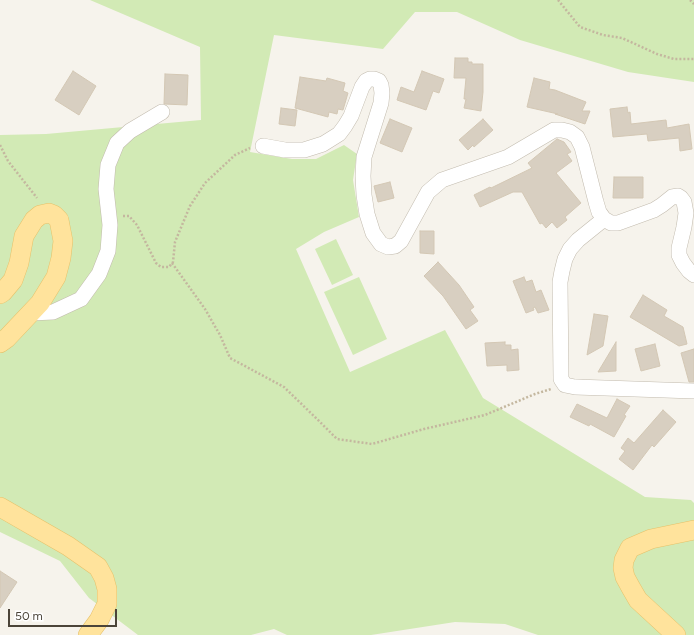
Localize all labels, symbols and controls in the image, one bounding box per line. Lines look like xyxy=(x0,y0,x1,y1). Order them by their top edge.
scale bar xyxy=(10,601,119,627)
text: 50 m xyxy=(15,609,43,623)

